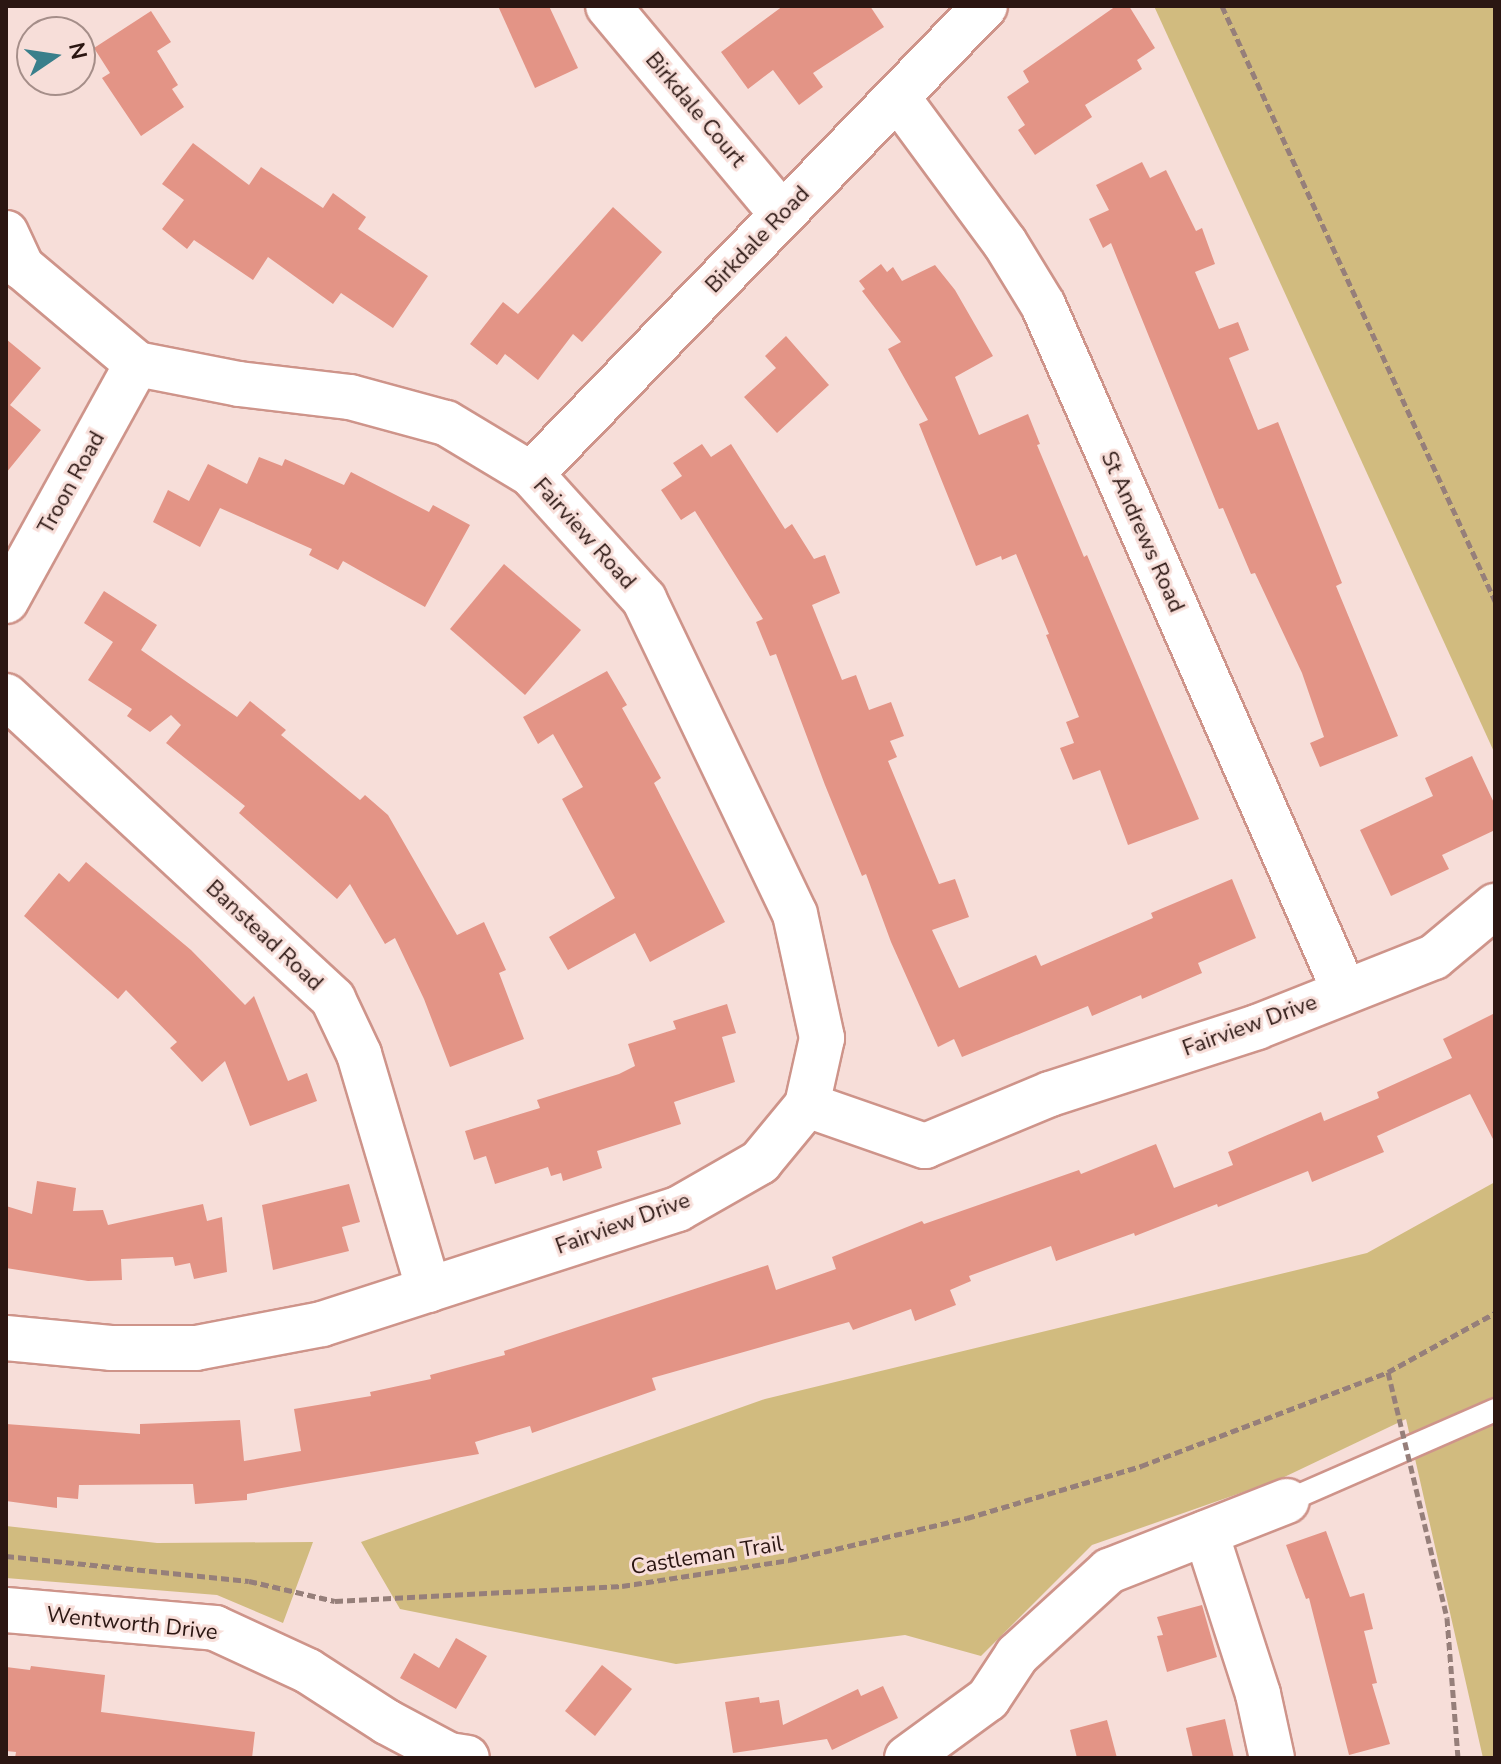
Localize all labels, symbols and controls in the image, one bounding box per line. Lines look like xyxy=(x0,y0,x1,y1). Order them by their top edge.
north arrow xyxy=(16,16,96,96)
text: N xyxy=(61,40,94,62)
street label: Birkdale Court xyxy=(639,47,751,173)
street label: Birkdale Road xyxy=(701,181,815,299)
street label: Troon Road xyxy=(33,427,111,539)
street label: St Andrews Road xyxy=(1095,448,1189,616)
street label: Fairview Road xyxy=(527,473,641,595)
street label: Banstead Road xyxy=(200,875,328,997)
street label: Fairview Drive xyxy=(1179,989,1321,1063)
street label: Fairview Drive xyxy=(552,1187,694,1261)
street label: Castleman Trail xyxy=(629,1531,785,1581)
street label: Wentworth Drive xyxy=(45,1602,219,1646)

